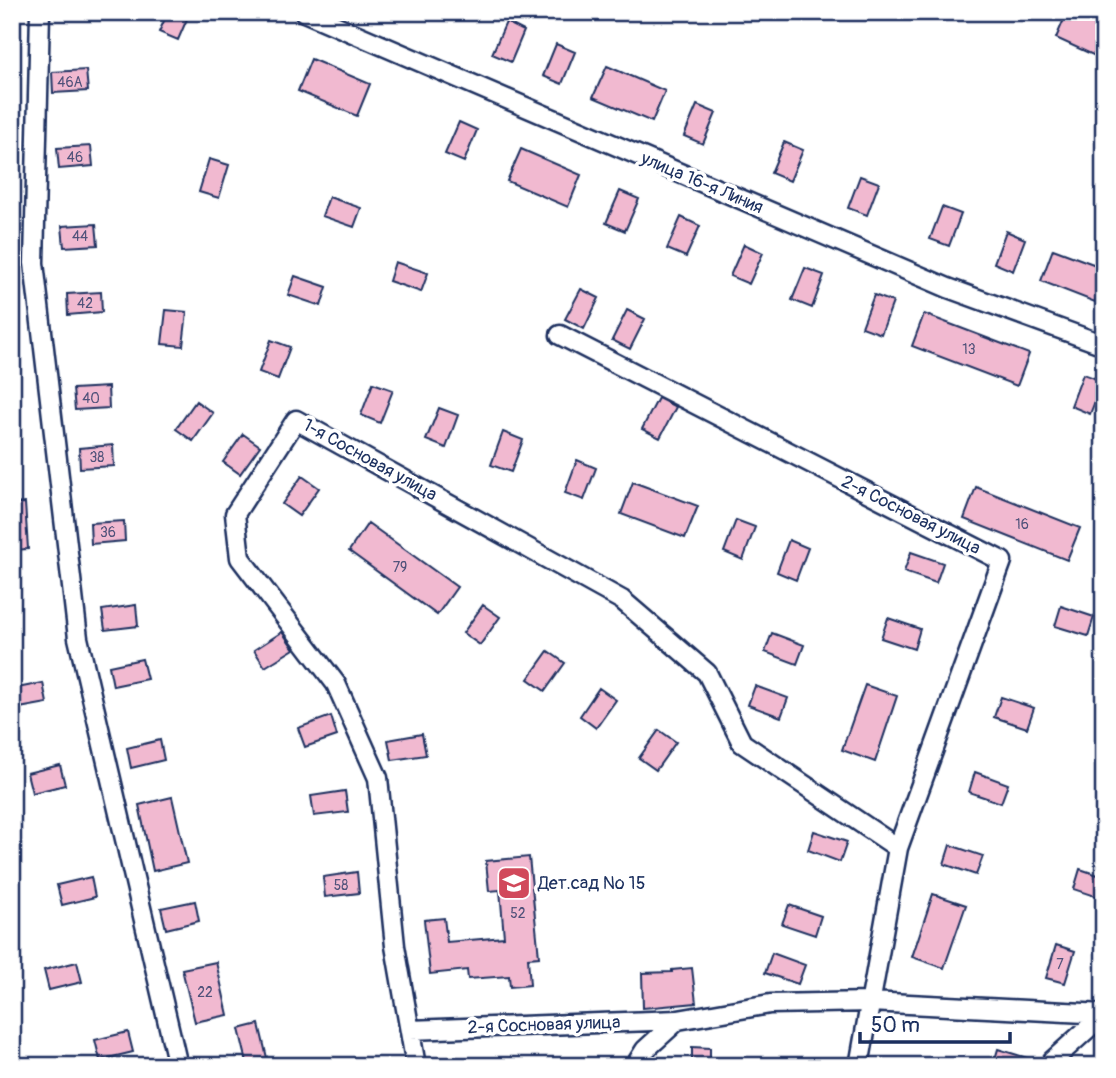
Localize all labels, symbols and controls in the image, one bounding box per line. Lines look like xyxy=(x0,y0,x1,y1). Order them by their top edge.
house number: 46А xyxy=(57,74,83,91)
street label: улица 16-я Линия xyxy=(637,147,767,219)
house number: 46 xyxy=(67,149,83,166)
house number: 44 xyxy=(72,228,88,245)
house number: 42 xyxy=(77,295,93,312)
house number: 13 xyxy=(962,341,976,358)
house number: 40 xyxy=(82,390,100,407)
street label: 1-я Сосновая улица xyxy=(299,414,441,506)
house number: 38 xyxy=(90,449,104,466)
street label: 2-я Сосновая улица xyxy=(838,470,984,560)
house number: 16 xyxy=(1015,516,1029,533)
house number: 36 xyxy=(100,524,116,541)
house number: 79 xyxy=(393,559,407,576)
school or university icon: Дет.сад № 15 xyxy=(495,864,533,902)
place label: Дет.сад № 15 xyxy=(537,872,645,895)
house number: 58 xyxy=(334,877,348,894)
house number: 52 xyxy=(510,905,526,922)
house number: 7 xyxy=(1056,956,1064,973)
house number: 22 xyxy=(197,984,213,1001)
scale bar xyxy=(860,1001,1011,1045)
street label: 2-я Сосновая улица xyxy=(467,1011,621,1039)
text: 50 m xyxy=(871,1012,920,1039)

